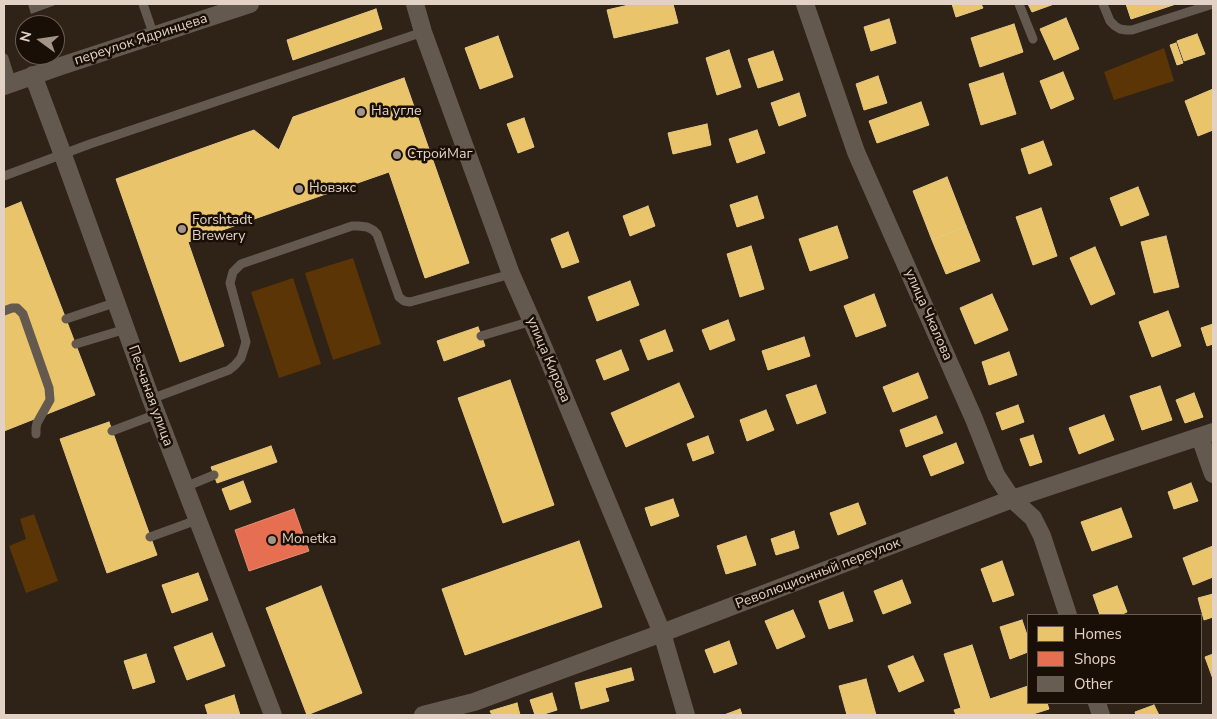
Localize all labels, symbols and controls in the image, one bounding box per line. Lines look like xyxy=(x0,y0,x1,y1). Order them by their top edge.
street label: переулок Ядринцева xyxy=(72,11,210,69)
north arrow xyxy=(15,15,65,65)
text: N xyxy=(15,29,36,44)
place label: На угле xyxy=(371,104,422,120)
marker: На угле xyxy=(355,106,367,118)
place label: СтройМаг xyxy=(407,147,473,163)
marker: СтройМаг xyxy=(391,149,403,161)
place label: Новэкс xyxy=(309,181,356,197)
marker: Новэкс xyxy=(293,183,305,195)
place label: Forshtadt Brewery xyxy=(192,213,252,246)
marker: Forshtadt Brewery xyxy=(176,223,188,235)
street label: улица Чкалова xyxy=(900,267,956,363)
street label: улица Кирова xyxy=(522,315,574,405)
street label: Песчаная улица xyxy=(124,343,176,449)
place label: Monetka xyxy=(282,532,336,548)
marker: Monetka xyxy=(266,534,278,546)
street label: Революционный переулок xyxy=(733,535,903,613)
legend xyxy=(1027,614,1202,704)
text: Homes xyxy=(1074,624,1122,644)
text: Shops xyxy=(1074,649,1116,669)
text: Other xyxy=(1074,674,1113,694)

